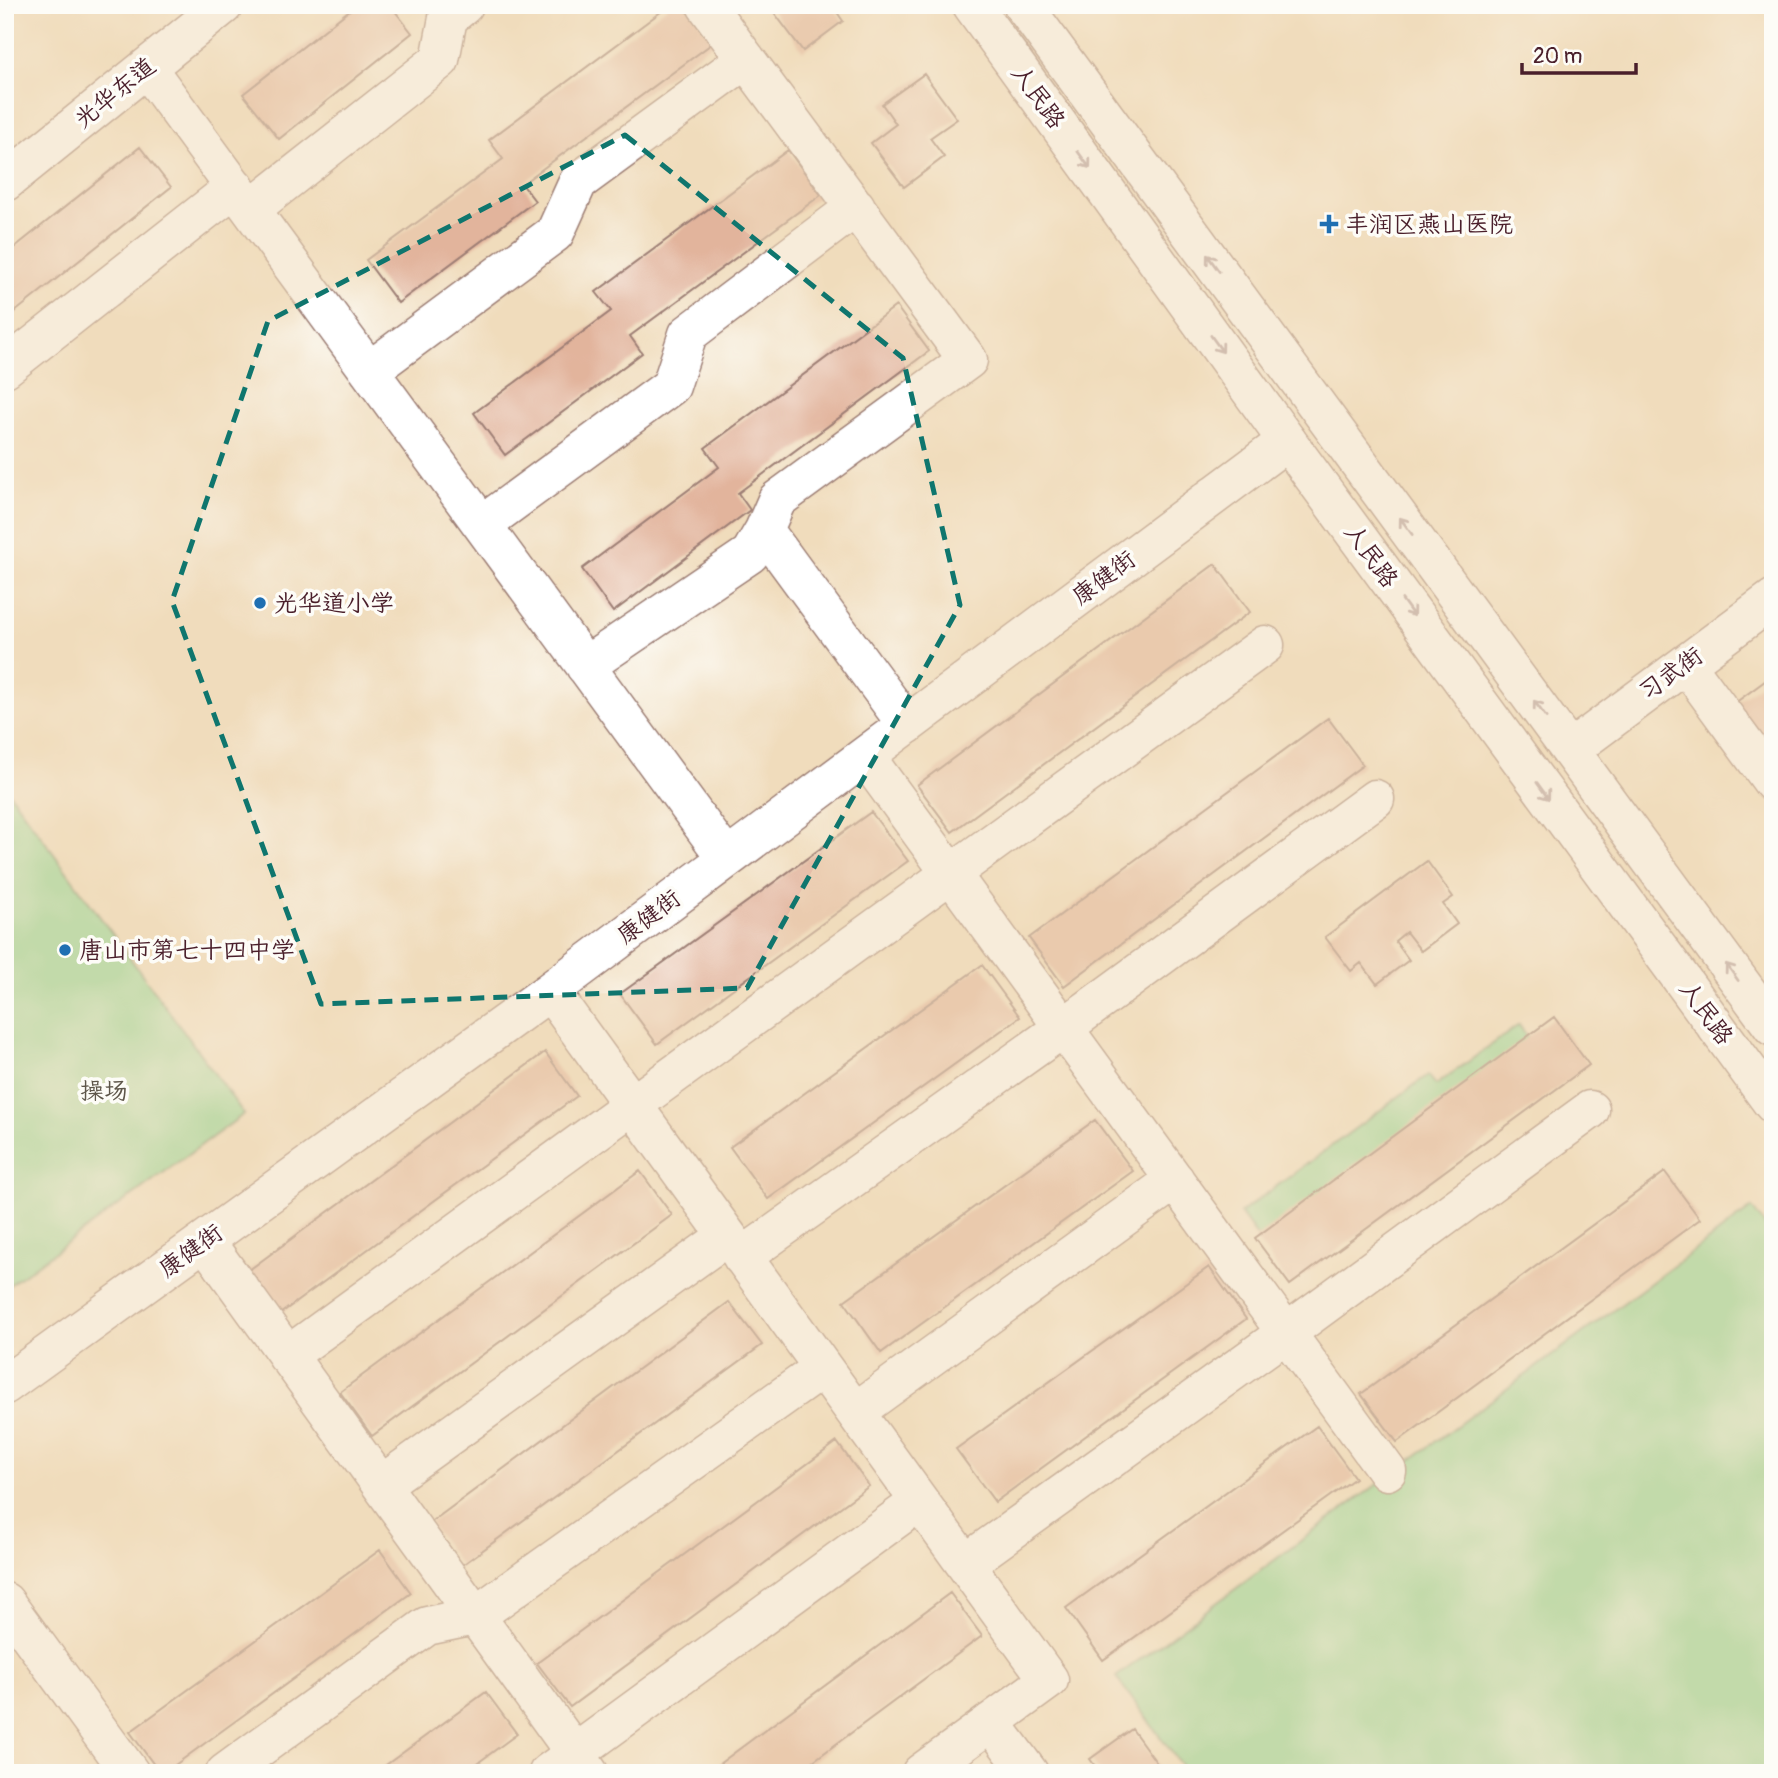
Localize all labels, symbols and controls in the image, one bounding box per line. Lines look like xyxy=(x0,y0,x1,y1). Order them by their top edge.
scale bar xyxy=(1522,32,1636,76)
text: 20 m xyxy=(1533,43,1582,70)
street label: 光华东道 xyxy=(69,52,161,134)
street label: 人民路 xyxy=(1005,59,1071,135)
one-way arrow xyxy=(1076,150,1091,169)
place label: 丰润区燕山医院 xyxy=(1345,210,1513,239)
marker: 丰润区燕山医院 xyxy=(1319,214,1339,234)
one-way arrow xyxy=(1206,254,1221,273)
one-way arrow xyxy=(1209,335,1224,354)
one-way arrow xyxy=(1399,517,1413,536)
street label: 人民路 xyxy=(1338,518,1404,594)
street label: 康健街 xyxy=(1067,545,1141,611)
place label: 光华道小学 xyxy=(274,589,394,618)
marker: 光华道小学 xyxy=(252,595,268,611)
one-way arrow xyxy=(1401,598,1416,616)
street label: 习武街 xyxy=(1633,641,1709,707)
one-way arrow xyxy=(1533,700,1547,719)
one-way arrow xyxy=(1536,781,1550,800)
street label: 康健街 xyxy=(612,884,686,950)
place label: 唐山市第七十四中学 xyxy=(79,936,295,965)
marker: 唐山市第七十四中学 xyxy=(57,942,73,958)
one-way arrow xyxy=(1725,963,1740,982)
street label: 人民路 xyxy=(1673,975,1739,1051)
park label: 操场 xyxy=(80,1077,128,1106)
street label: 康健街 xyxy=(153,1218,229,1284)

